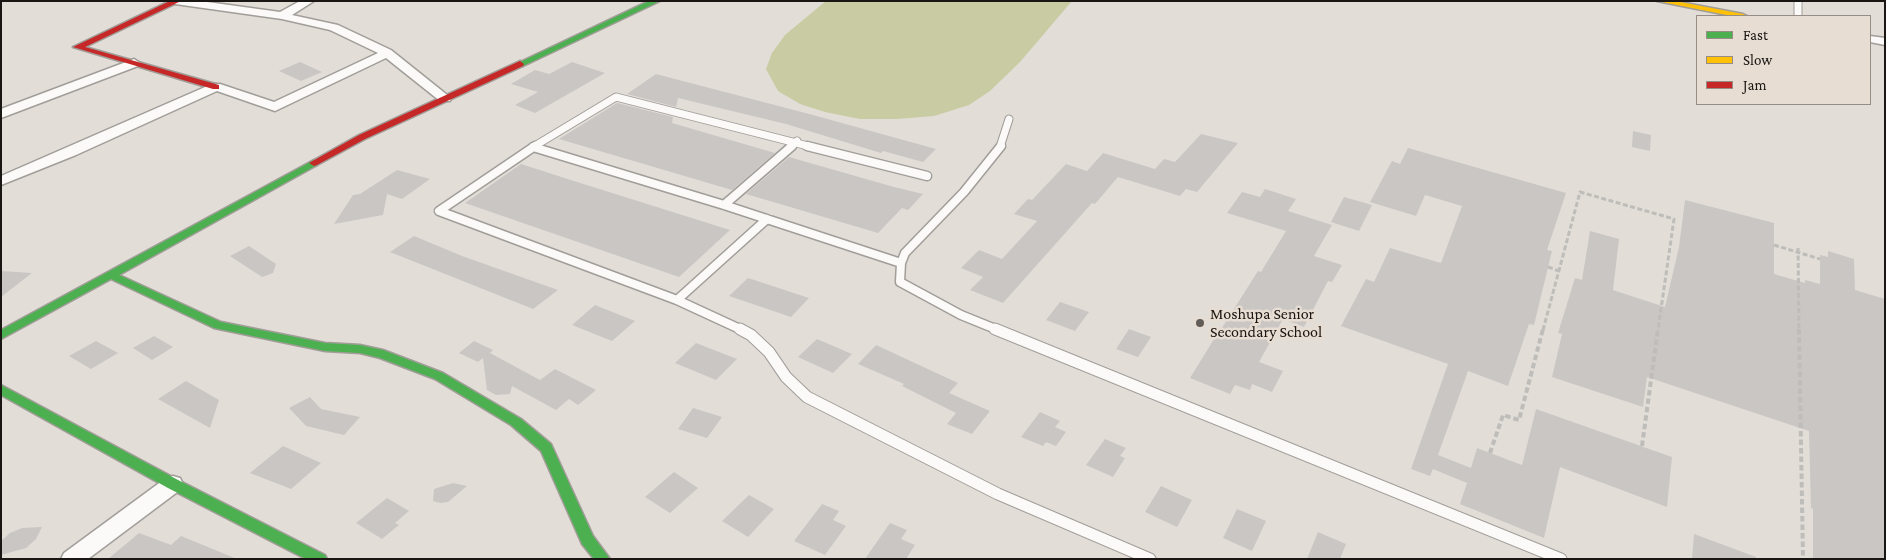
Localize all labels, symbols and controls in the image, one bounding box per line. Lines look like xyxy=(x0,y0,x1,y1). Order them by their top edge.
legend xyxy=(1696,15,1871,105)
text: Fast xyxy=(1743,27,1768,43)
text: Slow xyxy=(1743,52,1772,68)
text: Jam xyxy=(1743,77,1766,93)
place label: Moshupa Senior Secondary School xyxy=(1210,304,1322,342)
marker: Moshupa Senior Secondary School xyxy=(1194,317,1206,329)

